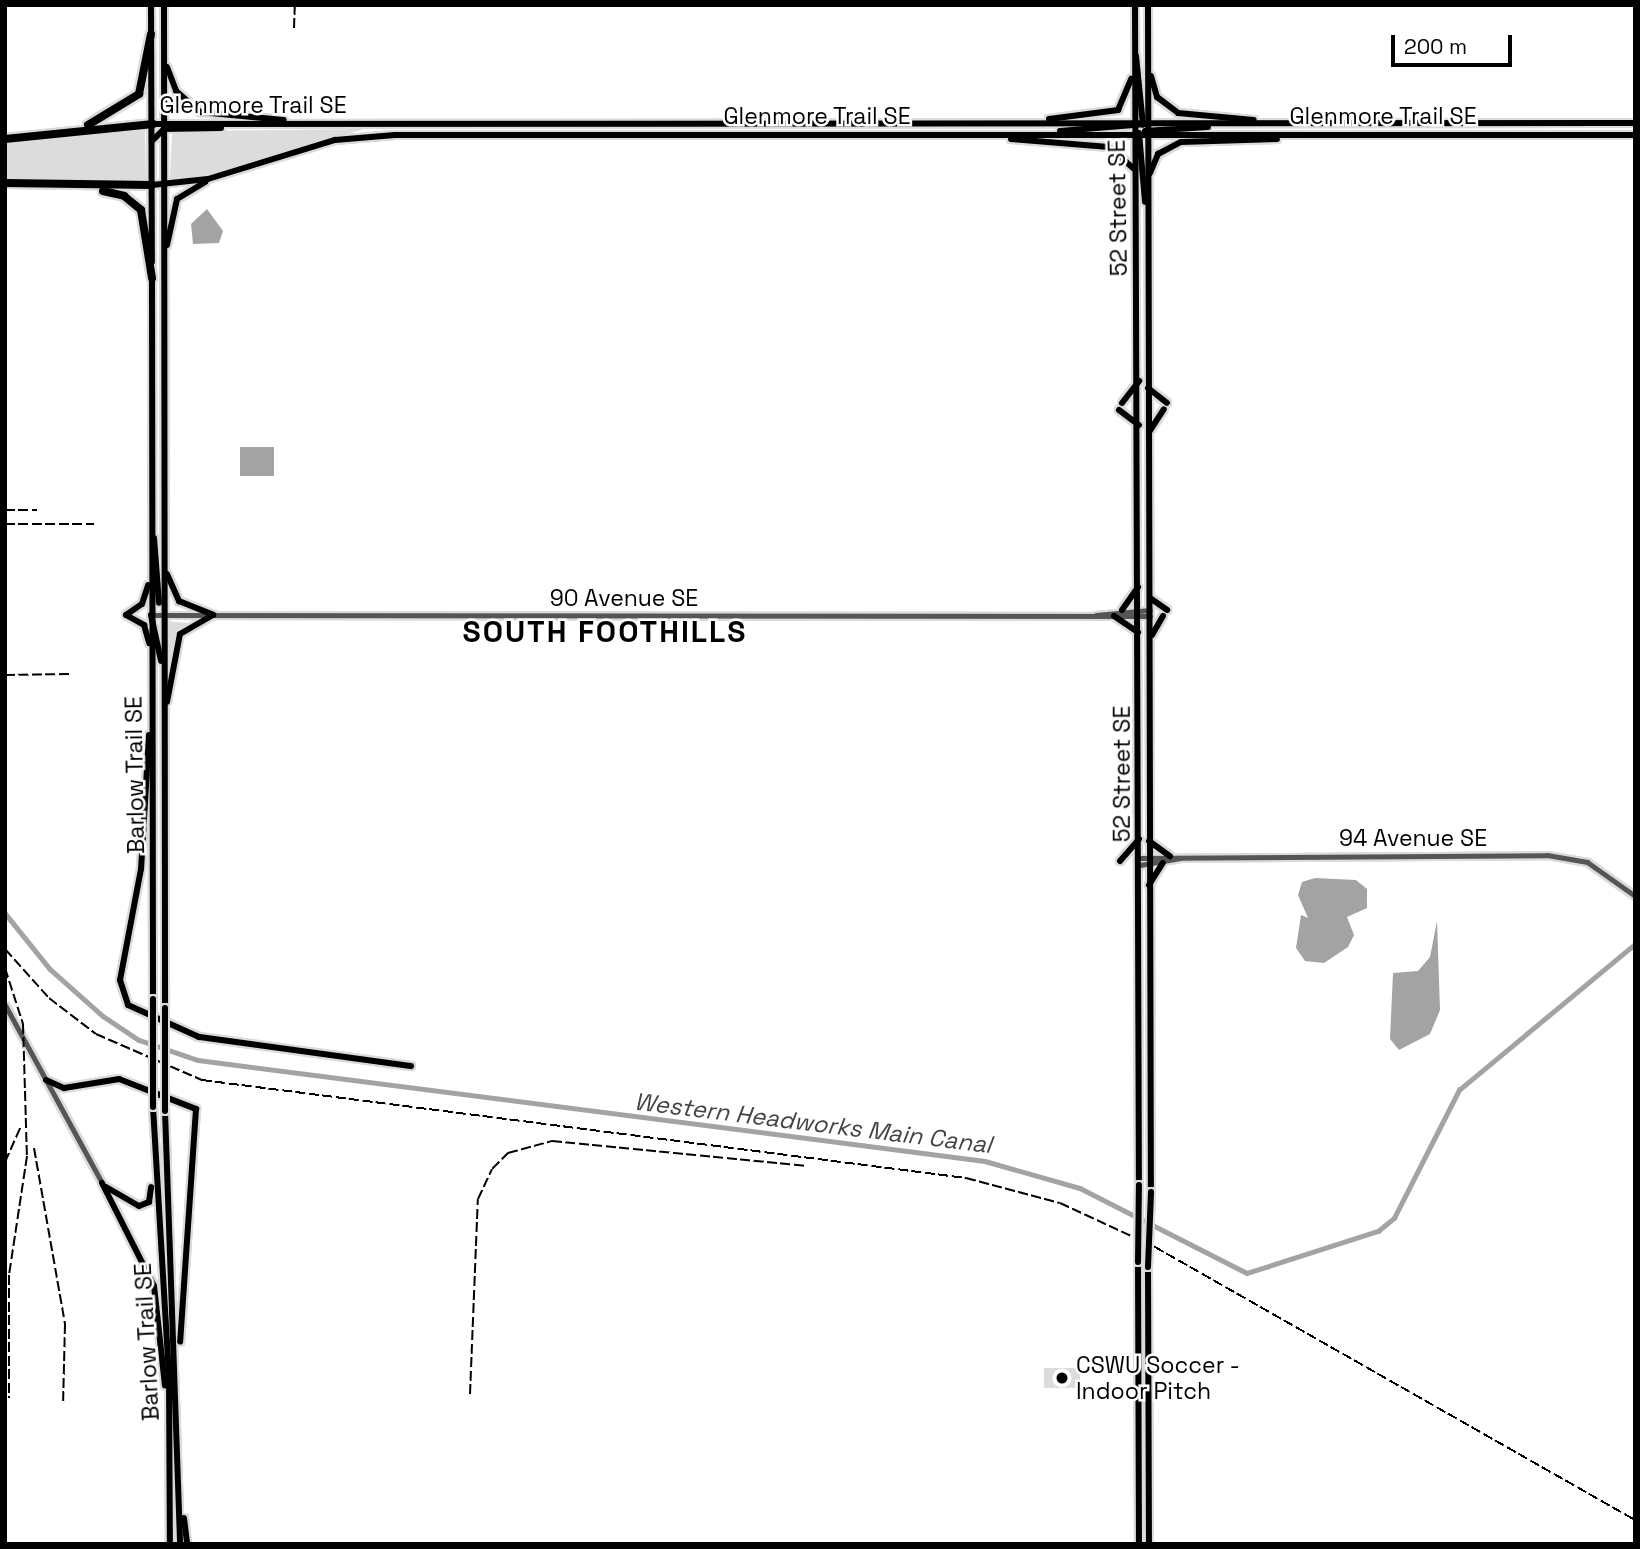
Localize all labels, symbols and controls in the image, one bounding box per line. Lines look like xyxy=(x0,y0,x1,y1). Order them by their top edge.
scale bar xyxy=(1395,21,1516,65)
text: 200 m xyxy=(1404,33,1467,60)
street label: Glenmore Trail SE xyxy=(159,91,347,119)
street label: Glenmore Trail SE xyxy=(723,102,911,130)
street label: Glenmore Trail SE xyxy=(1289,102,1477,130)
street label: 52 Street SE xyxy=(1103,139,1133,277)
street label: 90 Avenue SE xyxy=(550,584,698,612)
district label: SOUTH FOOTHILLS xyxy=(464,614,746,650)
street label: Barlow Trail SE xyxy=(120,695,150,855)
street label: 52 Street SE xyxy=(1108,706,1136,842)
street label: 94 Avenue SE xyxy=(1339,824,1487,852)
water label: Western Headworks Main Canal xyxy=(633,1087,993,1159)
street label: Barlow Trail SE xyxy=(129,1262,165,1422)
place label: CSWU Soccer - Indoor Pitch xyxy=(1076,1351,1241,1405)
marker: CSWU Soccer - Indoor Pitch xyxy=(1054,1370,1070,1386)

